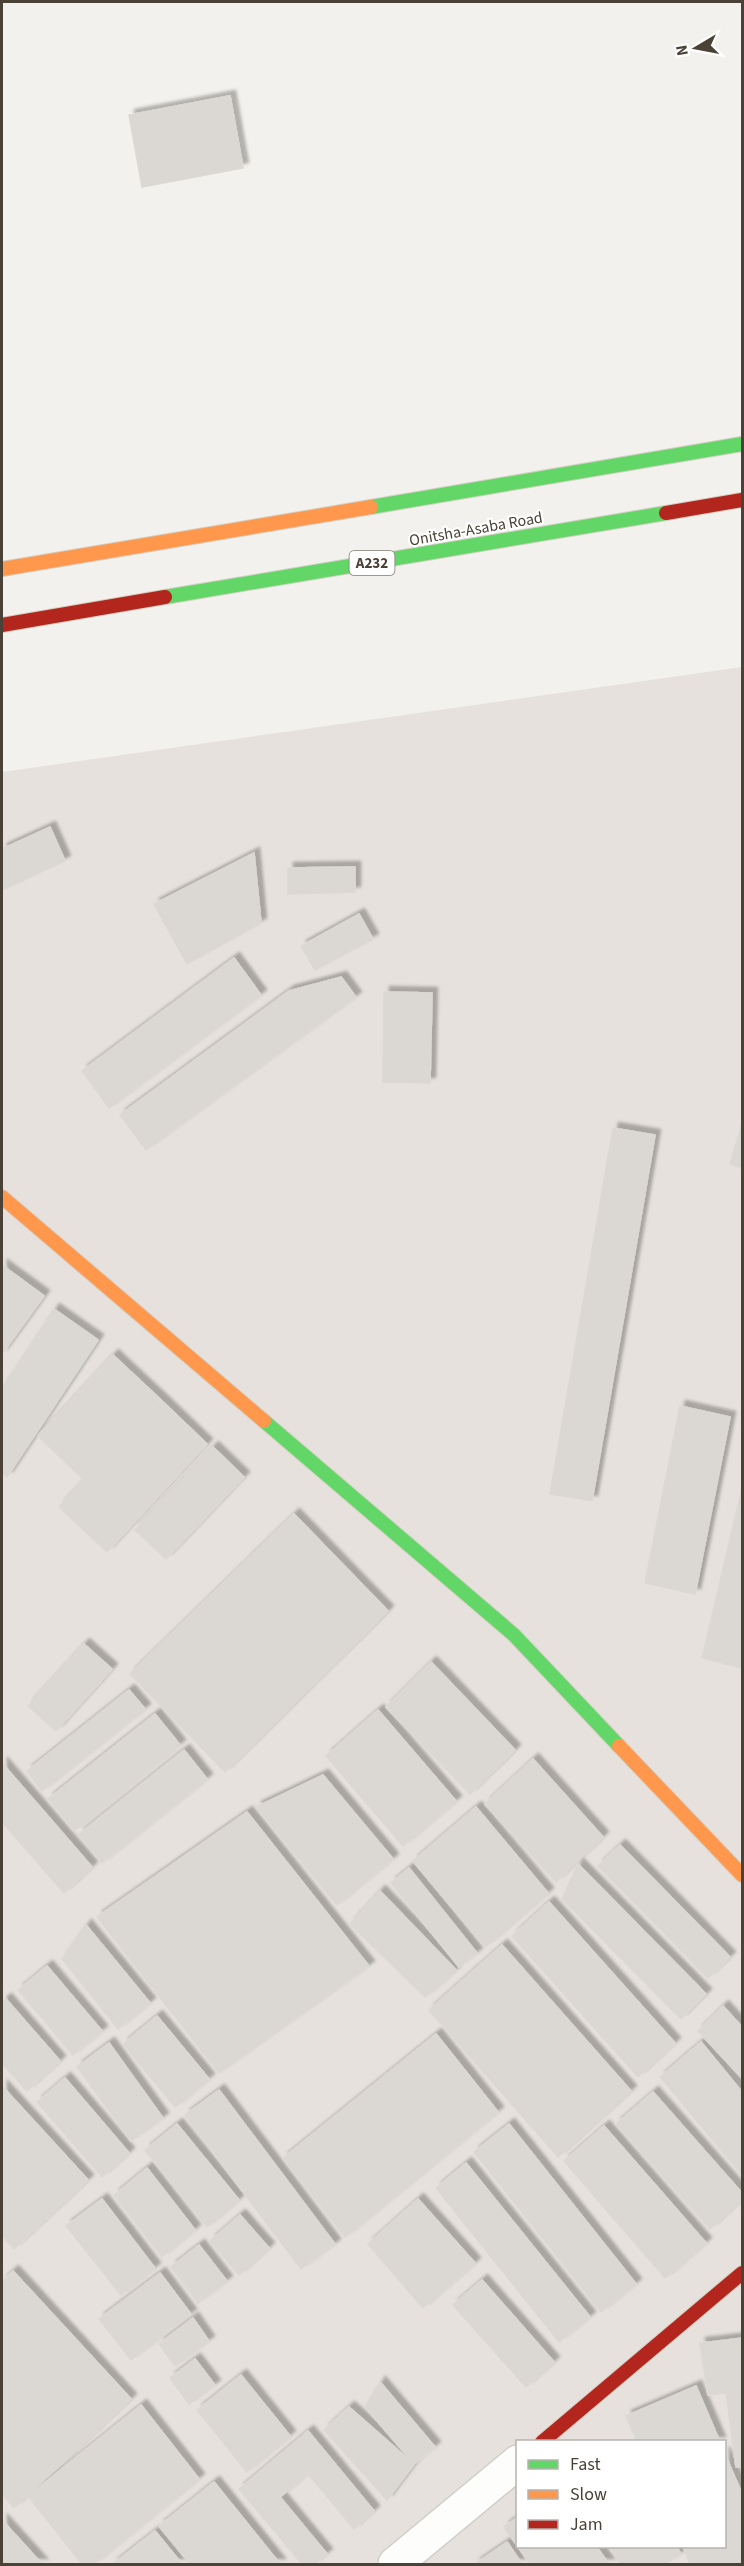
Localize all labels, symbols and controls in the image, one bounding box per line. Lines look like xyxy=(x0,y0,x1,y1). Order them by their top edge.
north arrow xyxy=(666,18,726,78)
text: N xyxy=(670,43,694,58)
street label: Onitsha-Asaba Road xyxy=(408,506,544,552)
road number: A232 xyxy=(350,551,394,575)
legend xyxy=(516,2440,726,2548)
text: Fast xyxy=(570,2452,601,2477)
text: Slow xyxy=(570,2482,607,2507)
text: Jam xyxy=(570,2512,603,2537)

